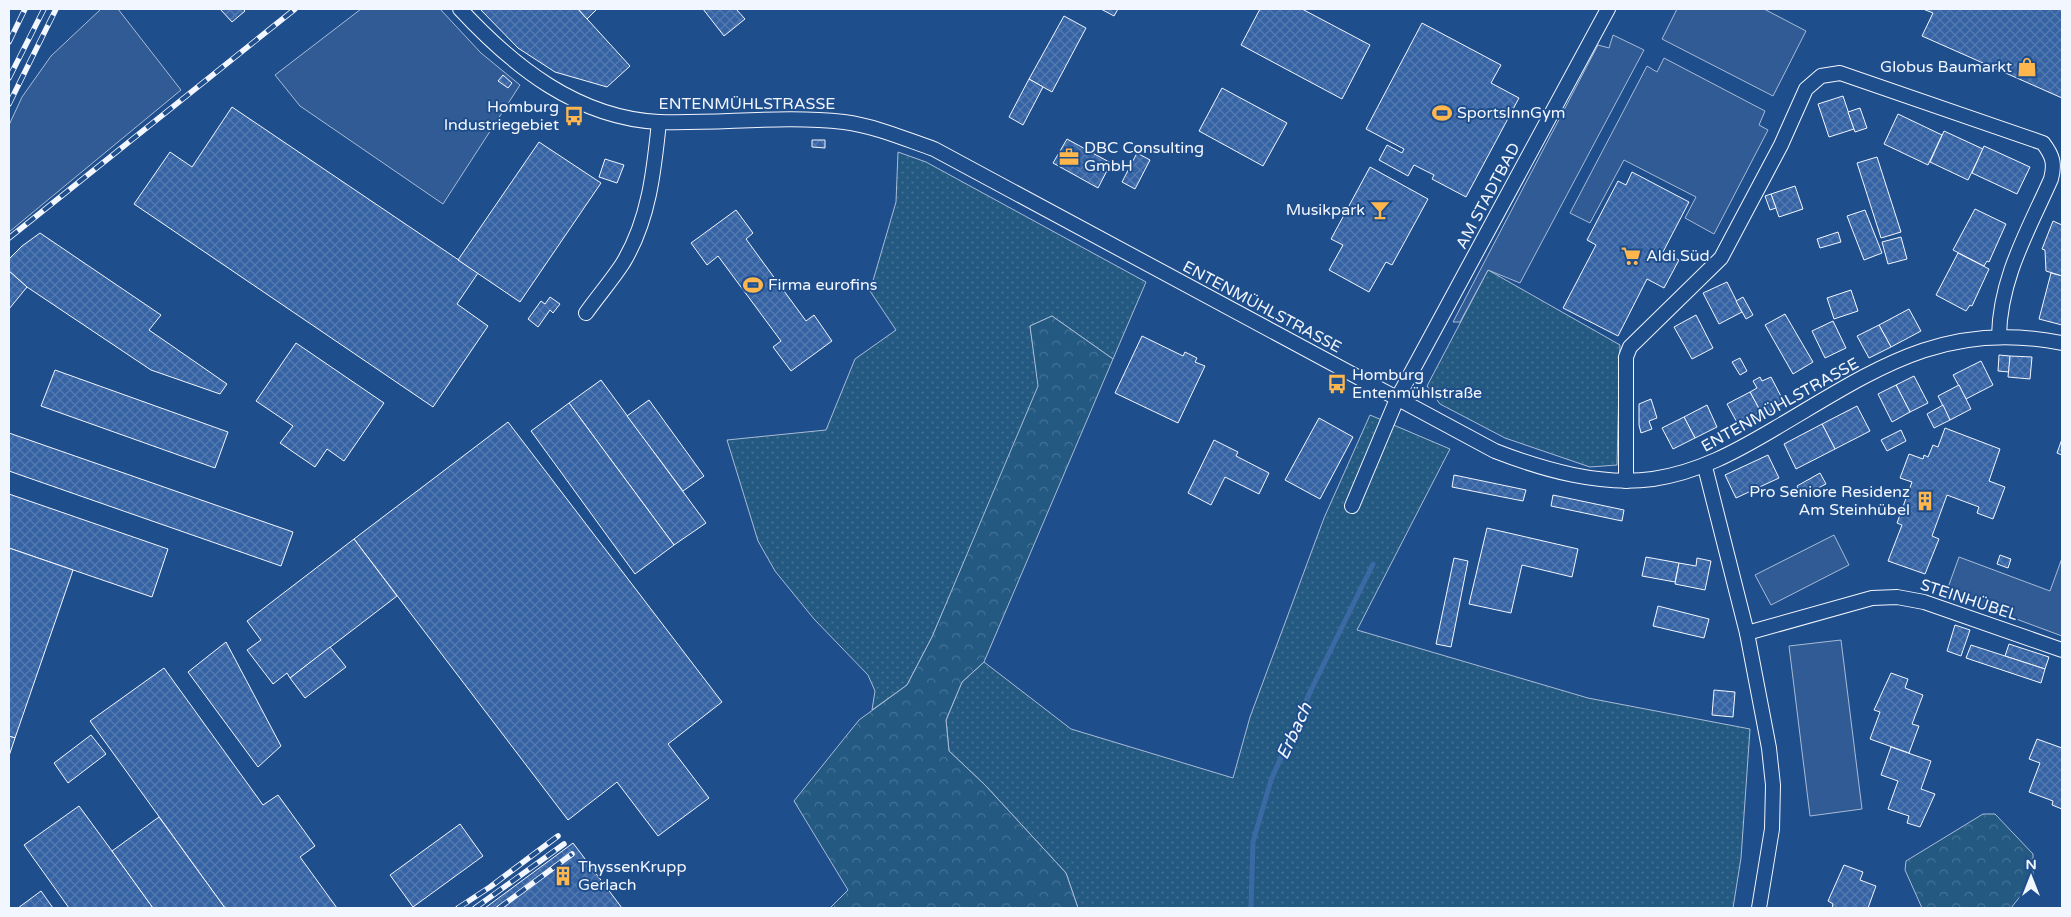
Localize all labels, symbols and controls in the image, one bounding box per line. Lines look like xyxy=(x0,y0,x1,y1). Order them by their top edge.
shop icon: Globus Baumarkt xyxy=(2016,56,2038,78)
place label: Globus Baumarkt xyxy=(1880,57,2012,77)
street label: ENTENMÜHLSTRASSE xyxy=(659,94,836,114)
place label: Homburg Industriegebiet xyxy=(444,97,559,135)
sports icon: SportsInnGym xyxy=(1431,102,1453,124)
place label: SportsInnGym xyxy=(1457,103,1565,123)
bus stop icon: Homburg Industriegebiet xyxy=(563,105,585,127)
place label: DBC Consulting GmbH xyxy=(1084,138,1204,176)
street label: AM STADTBAD xyxy=(1452,139,1524,253)
office icon: DBC Consulting GmbH xyxy=(1058,146,1080,168)
bar icon: Musikpark xyxy=(1369,199,1391,221)
place label: Musikpark xyxy=(1286,200,1365,220)
supermarket icon: Aldi Süd xyxy=(1620,245,1642,267)
place label: Aldi Süd xyxy=(1646,246,1710,266)
street label: ENTENMÜHLSTRASSE xyxy=(1179,257,1345,357)
sports icon: Firma eurofins xyxy=(742,274,764,296)
place label: Firma eurofins xyxy=(768,275,877,295)
street label: ENTENMÜHLSTRASSE xyxy=(1698,353,1862,457)
place label: Homburg Entenmühlstraße xyxy=(1352,365,1482,403)
bus stop icon: Homburg Entenmühlstraße xyxy=(1326,373,1348,395)
place label: Pro Seniore Residenz Am Steinhübel xyxy=(1749,482,1910,520)
building icon: Pro Seniore Residenz Am Steinhübel xyxy=(1914,490,1936,512)
street label: STEINHÜBEL xyxy=(1918,575,2020,625)
water label: Erbach xyxy=(1271,698,1317,763)
north arrow xyxy=(2006,852,2056,902)
text: N xyxy=(2025,856,2037,873)
place label: ThyssenKrupp Gerlach xyxy=(578,857,687,895)
building icon: ThyssenKrupp Gerlach xyxy=(552,865,574,887)

